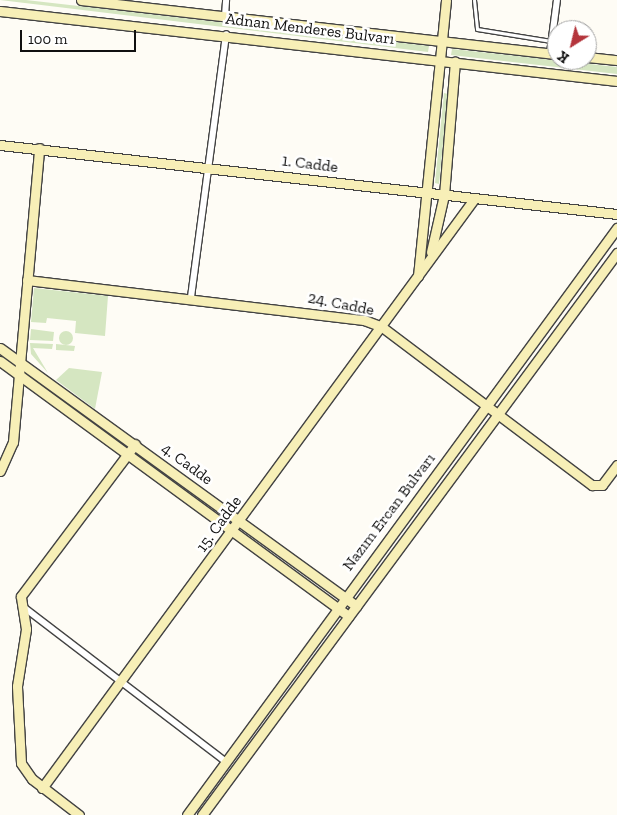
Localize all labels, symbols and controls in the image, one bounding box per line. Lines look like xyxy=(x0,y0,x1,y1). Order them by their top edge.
street label: Adnan Menderes Bulvarı xyxy=(224,9,396,49)
scale bar xyxy=(22,20,139,52)
north arrow xyxy=(547,20,597,70)
text: 100 m xyxy=(28,30,67,48)
text: K xyxy=(555,47,572,66)
street label: 1. Cadde xyxy=(281,151,339,177)
street label: 24. Cadde xyxy=(306,288,376,320)
street label: 4. Cadde xyxy=(158,439,216,489)
street label: Nazım Ercan Bulvarı xyxy=(339,449,439,575)
street label: 15. Cadde xyxy=(192,492,246,556)

